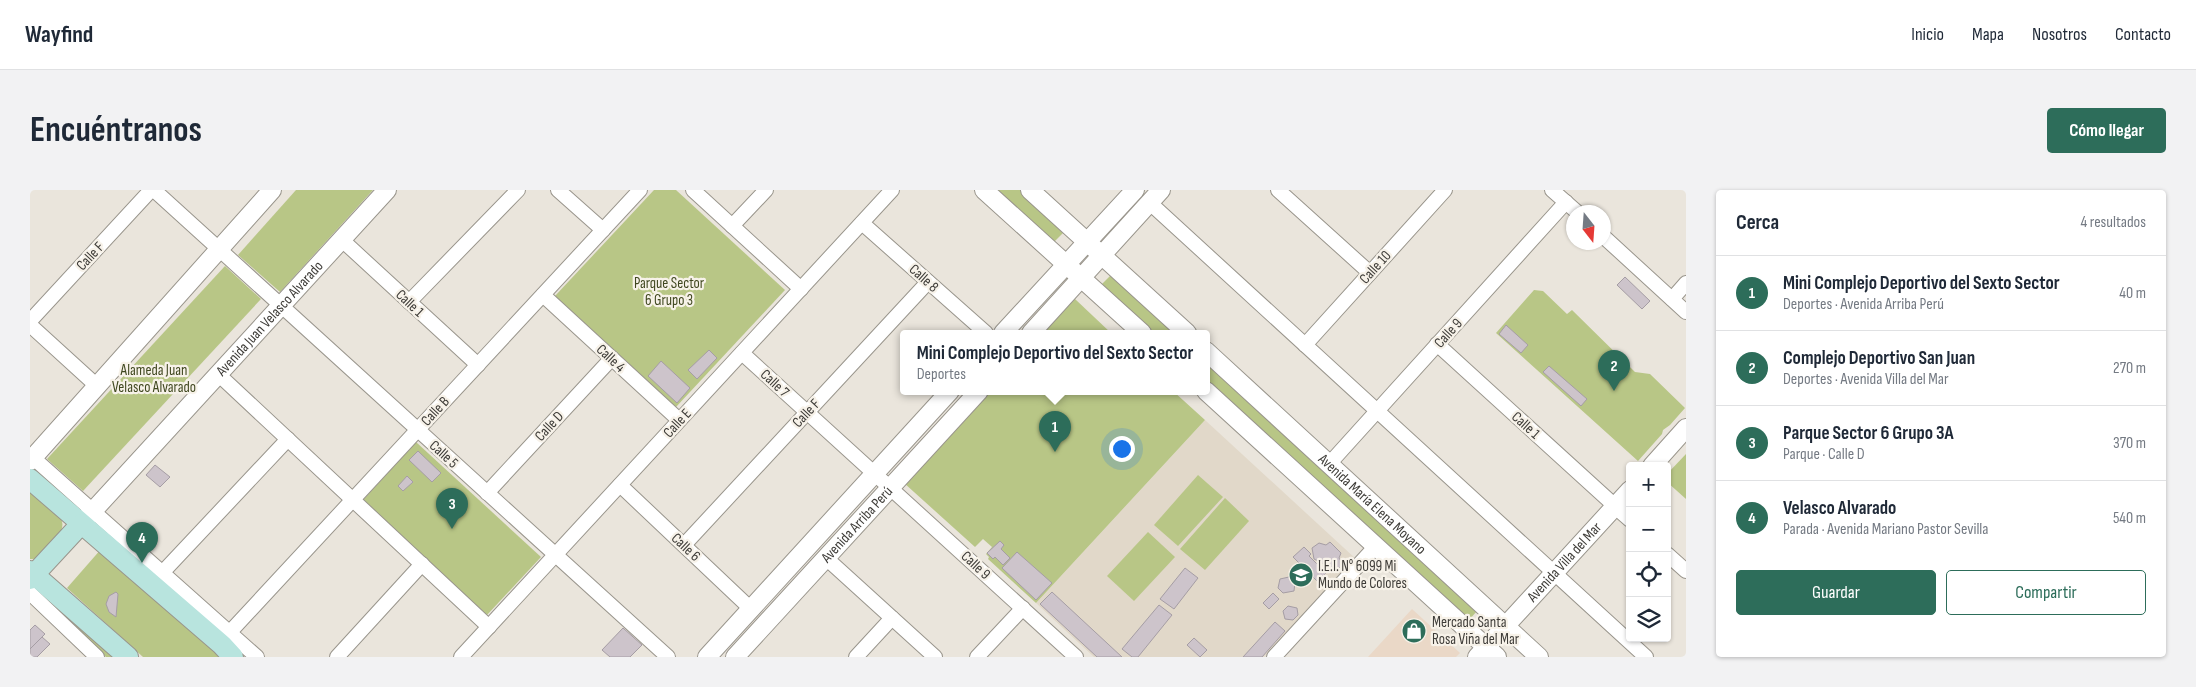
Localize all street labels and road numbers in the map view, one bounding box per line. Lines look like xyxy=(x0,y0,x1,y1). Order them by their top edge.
street label: Calle F xyxy=(72,238,109,275)
street label: Calle 10 xyxy=(1355,247,1395,288)
street label: Avenida Juan Velasco Alvarado xyxy=(212,257,327,381)
street label: Calle 8 xyxy=(905,260,942,297)
street label: Calle 1 xyxy=(391,285,428,322)
street label: Calle 9 xyxy=(1430,315,1467,352)
street label: Calle 4 xyxy=(592,340,629,377)
street label: Calle 7 xyxy=(756,365,793,401)
street label: Calle B xyxy=(417,392,454,430)
street label: Calle F xyxy=(788,395,825,432)
street label: Calle E xyxy=(659,405,696,442)
street label: Calle D xyxy=(531,407,568,445)
street label: Calle 1 xyxy=(1507,408,1544,444)
street label: Calle 5 xyxy=(425,436,462,472)
street label: Avenida María Elena Moyano xyxy=(1313,449,1430,559)
street label: Avenida Arriba Perú xyxy=(817,482,897,568)
street label: Avenida Villa del Mar xyxy=(1523,518,1606,607)
street label: Calle 6 xyxy=(667,529,704,566)
street label: Calle 9 xyxy=(957,547,994,584)

